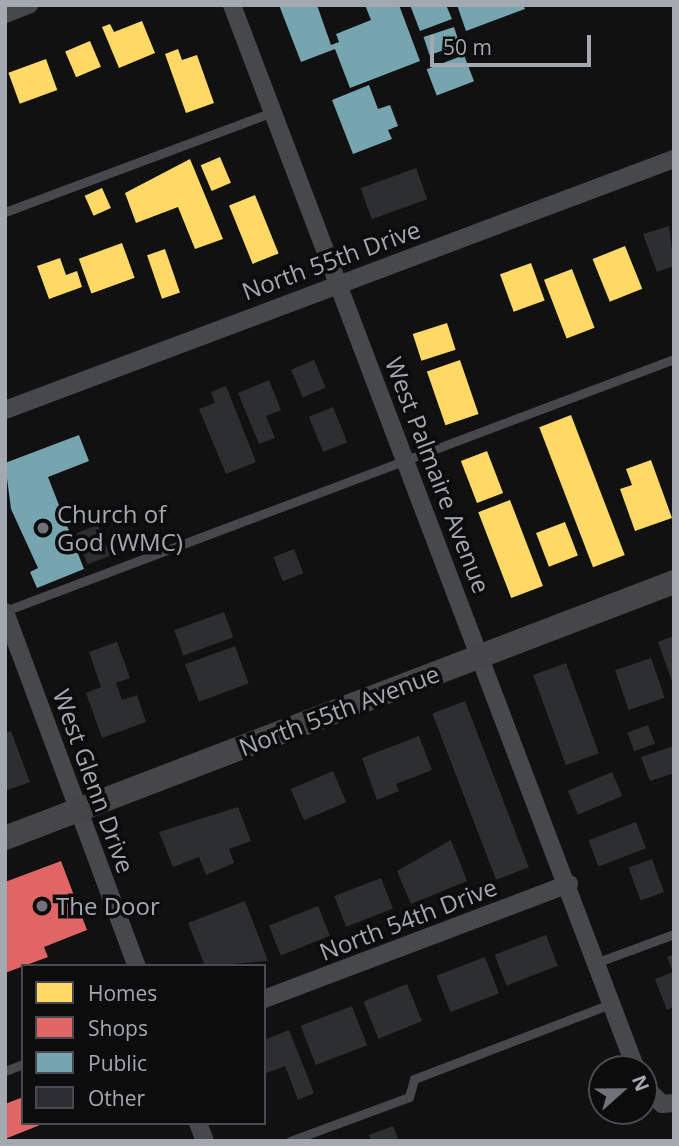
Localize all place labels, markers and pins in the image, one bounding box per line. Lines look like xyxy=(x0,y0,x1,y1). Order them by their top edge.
place label: Church of God (WMC) xyxy=(57,500,183,556)
marker: Church of God (WMC) xyxy=(35,520,51,536)
place label: The Door xyxy=(56,892,160,920)
marker: The Door xyxy=(34,898,50,914)

